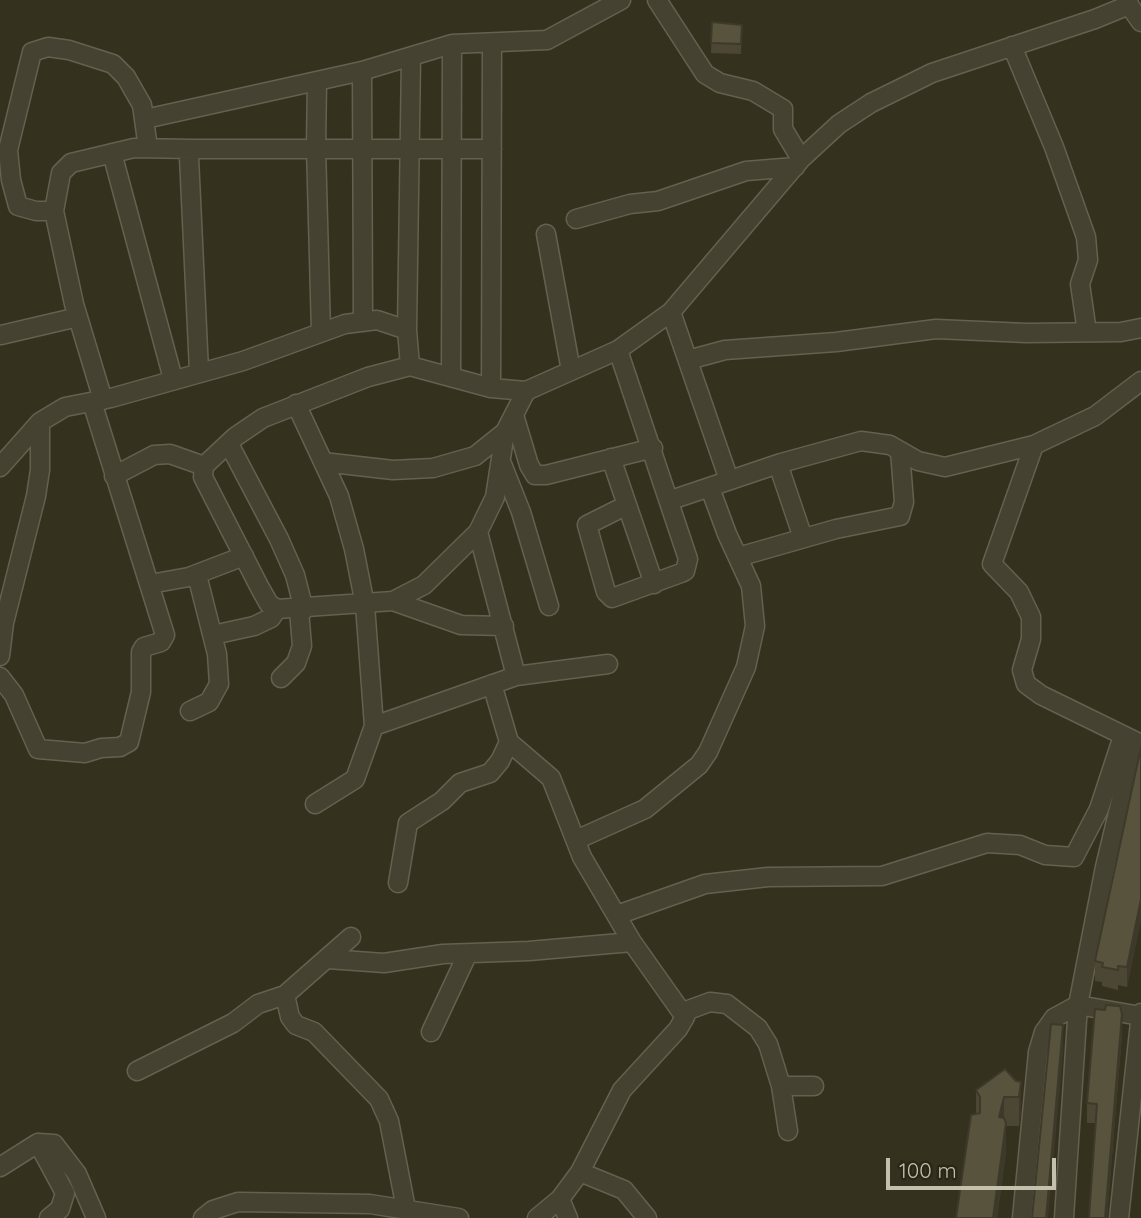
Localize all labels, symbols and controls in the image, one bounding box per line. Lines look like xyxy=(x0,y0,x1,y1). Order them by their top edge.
scale bar xyxy=(889,1144,1059,1188)
text: 100 m xyxy=(899,1157,957,1183)

